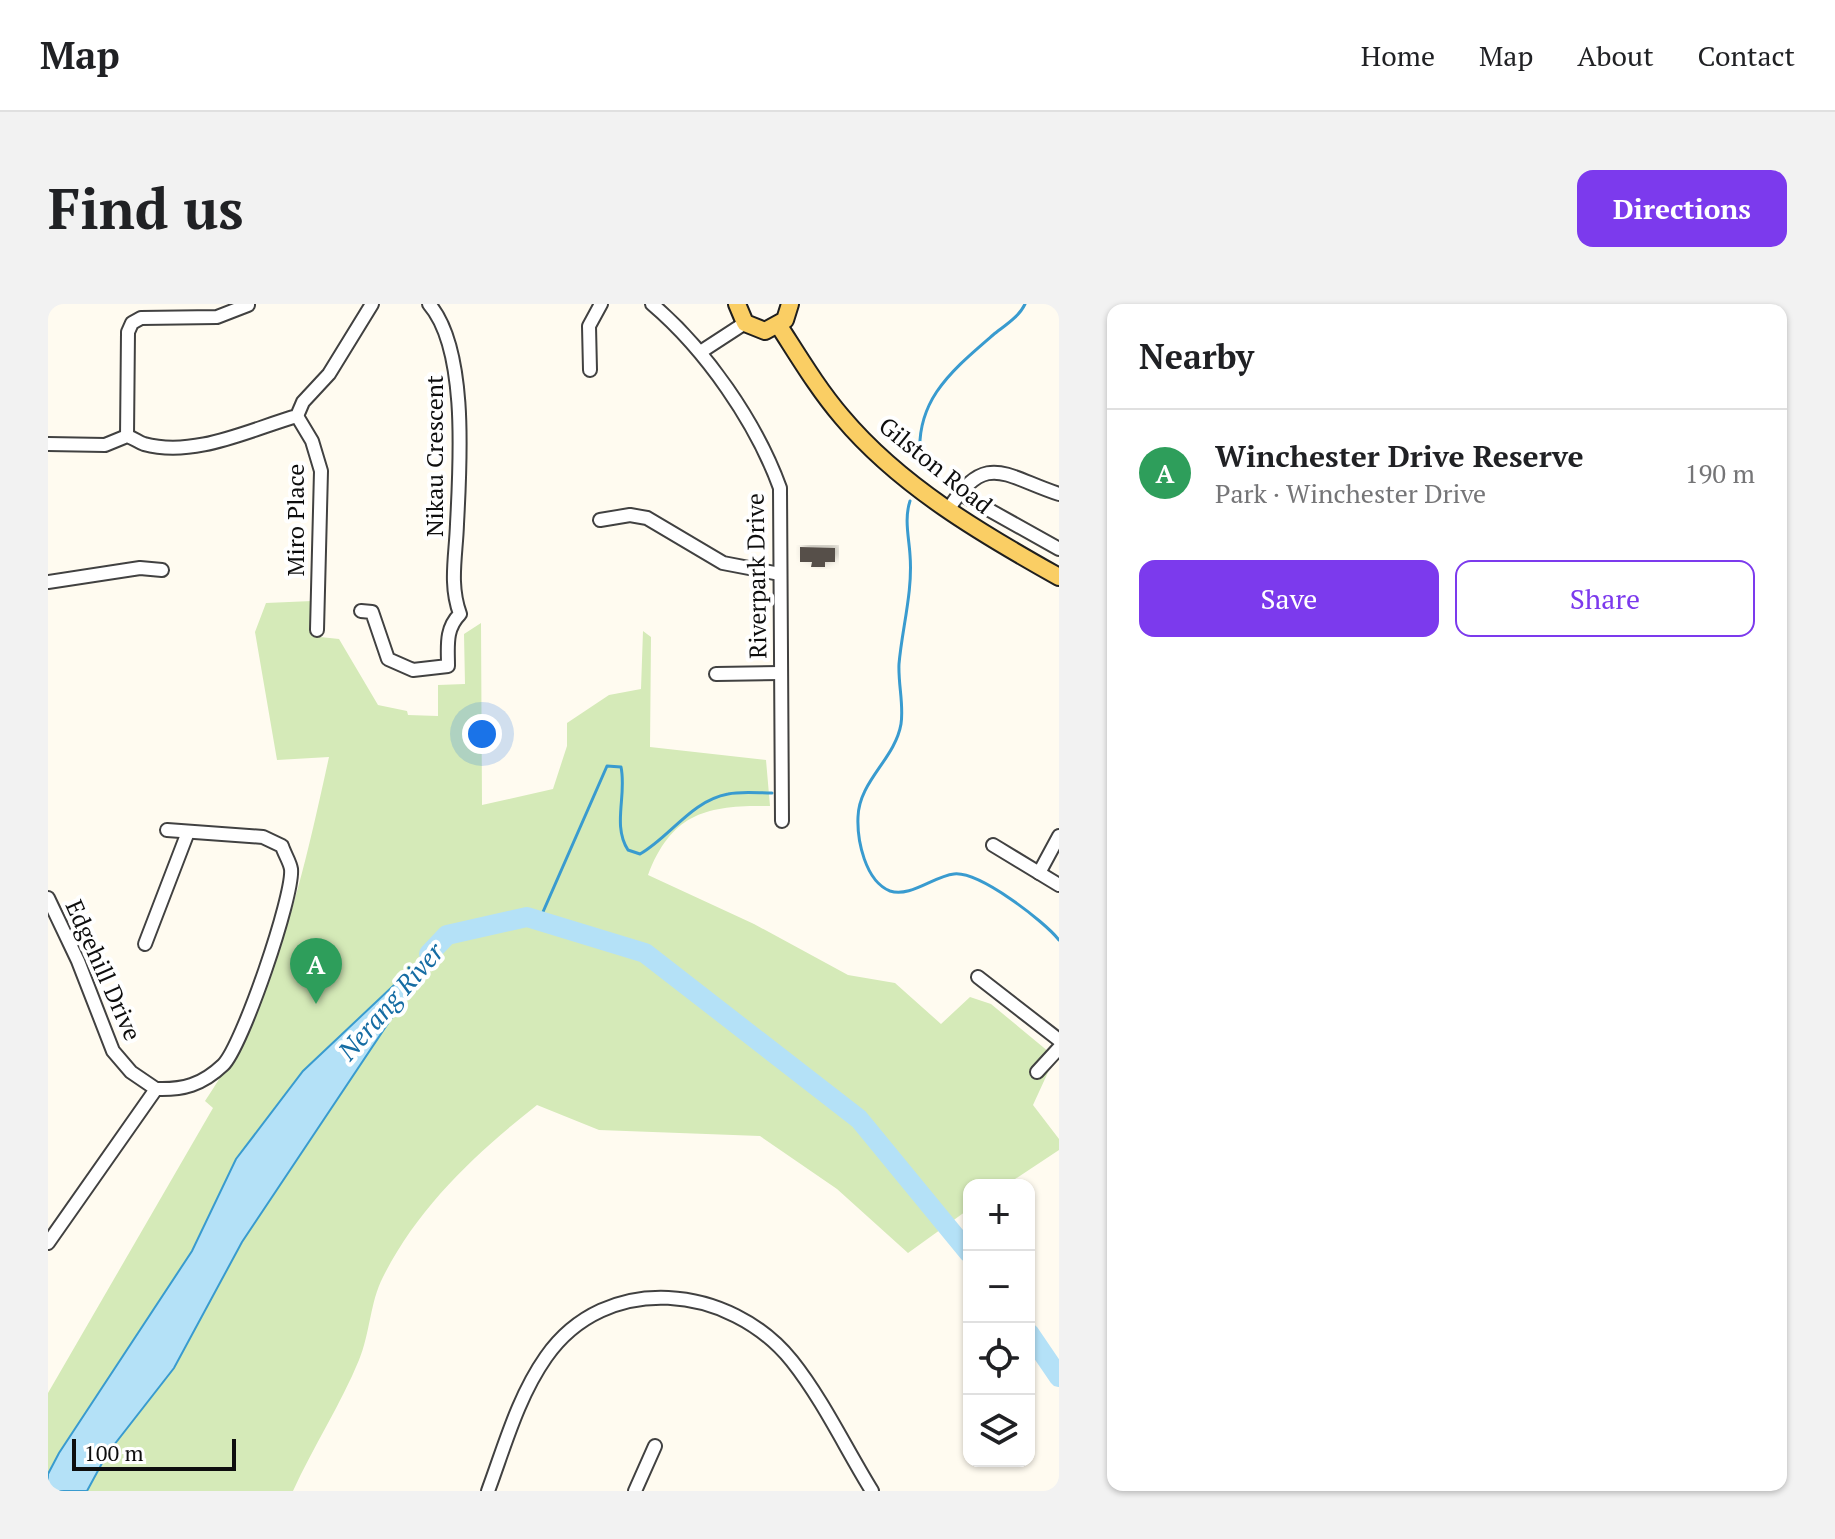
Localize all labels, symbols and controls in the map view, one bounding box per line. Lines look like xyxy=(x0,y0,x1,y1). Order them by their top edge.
text: Map xyxy=(40,30,120,80)
text: Home xyxy=(1361,37,1435,74)
text: Map xyxy=(1479,37,1533,74)
text: About xyxy=(1577,37,1654,74)
text: Contact xyxy=(1698,37,1795,74)
button: Directions xyxy=(1577,170,1787,247)
text: Find us xyxy=(48,171,244,245)
text: Nearby xyxy=(1139,334,1254,379)
street label: Nikau Crescent xyxy=(418,375,450,537)
street label: Gilston Road xyxy=(873,409,999,521)
text: Winchester Drive Reserve xyxy=(1215,436,1584,476)
text: A xyxy=(1156,456,1174,490)
text: 190 m xyxy=(1685,456,1755,490)
street label: Miro Place xyxy=(279,464,311,576)
text: Park · Winchester Drive xyxy=(1215,476,1486,510)
street label: Riverpark Drive xyxy=(739,493,773,659)
button: Save xyxy=(1139,560,1439,637)
button: Share xyxy=(1455,560,1755,637)
your location xyxy=(462,714,502,754)
street label: Edgehill Drive xyxy=(59,895,149,1045)
water label: Nerang River xyxy=(329,935,451,1067)
pin: A xyxy=(290,938,342,1004)
map controls xyxy=(963,1179,1035,1467)
button: + xyxy=(963,1179,1035,1251)
button: − xyxy=(963,1251,1035,1323)
button: locate xyxy=(963,1323,1035,1395)
button: layers xyxy=(963,1395,1035,1467)
scale bar xyxy=(72,1435,236,1471)
text: 100 m xyxy=(84,1438,144,1467)

